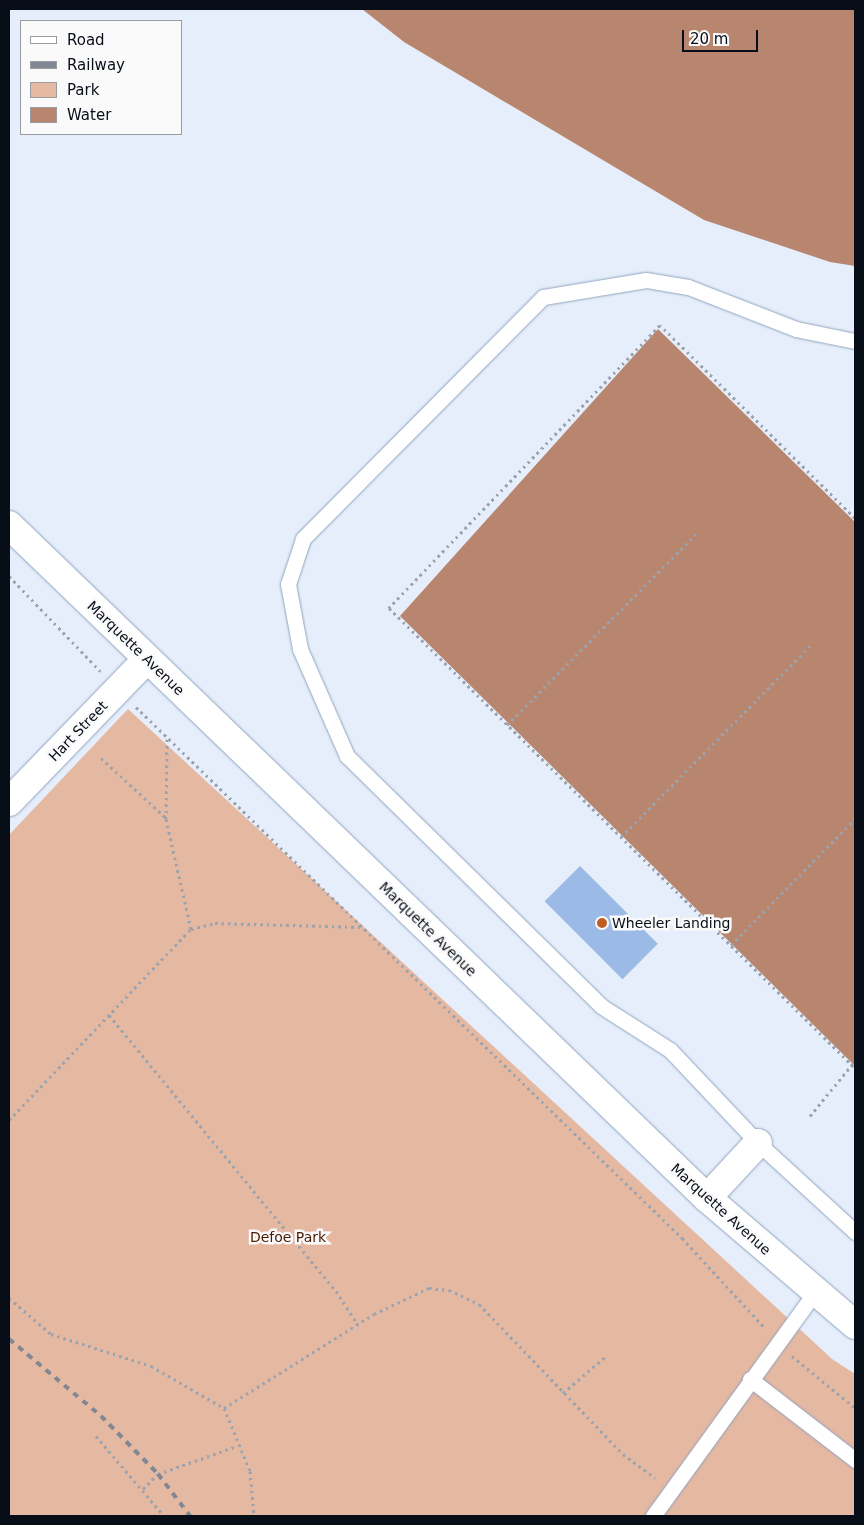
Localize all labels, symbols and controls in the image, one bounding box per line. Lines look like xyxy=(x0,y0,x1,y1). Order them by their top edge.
legend xyxy=(20,20,182,135)
scale bar xyxy=(684,20,760,52)
text: 20 m xyxy=(690,30,728,48)
text: Road xyxy=(67,31,105,49)
text: Railway xyxy=(67,56,125,74)
text: Park xyxy=(67,81,99,99)
text: Water xyxy=(67,106,111,124)
street label: Marquette Avenue xyxy=(84,597,188,699)
street label: Hart Street xyxy=(45,697,111,765)
street label: Marquette Avenue xyxy=(376,878,480,980)
place label: Wheeler Landing xyxy=(612,915,730,931)
marker: Wheeler Landing xyxy=(596,917,608,929)
street label: Marquette Avenue xyxy=(668,1160,774,1258)
park label: Defoe Park xyxy=(250,1229,326,1245)

